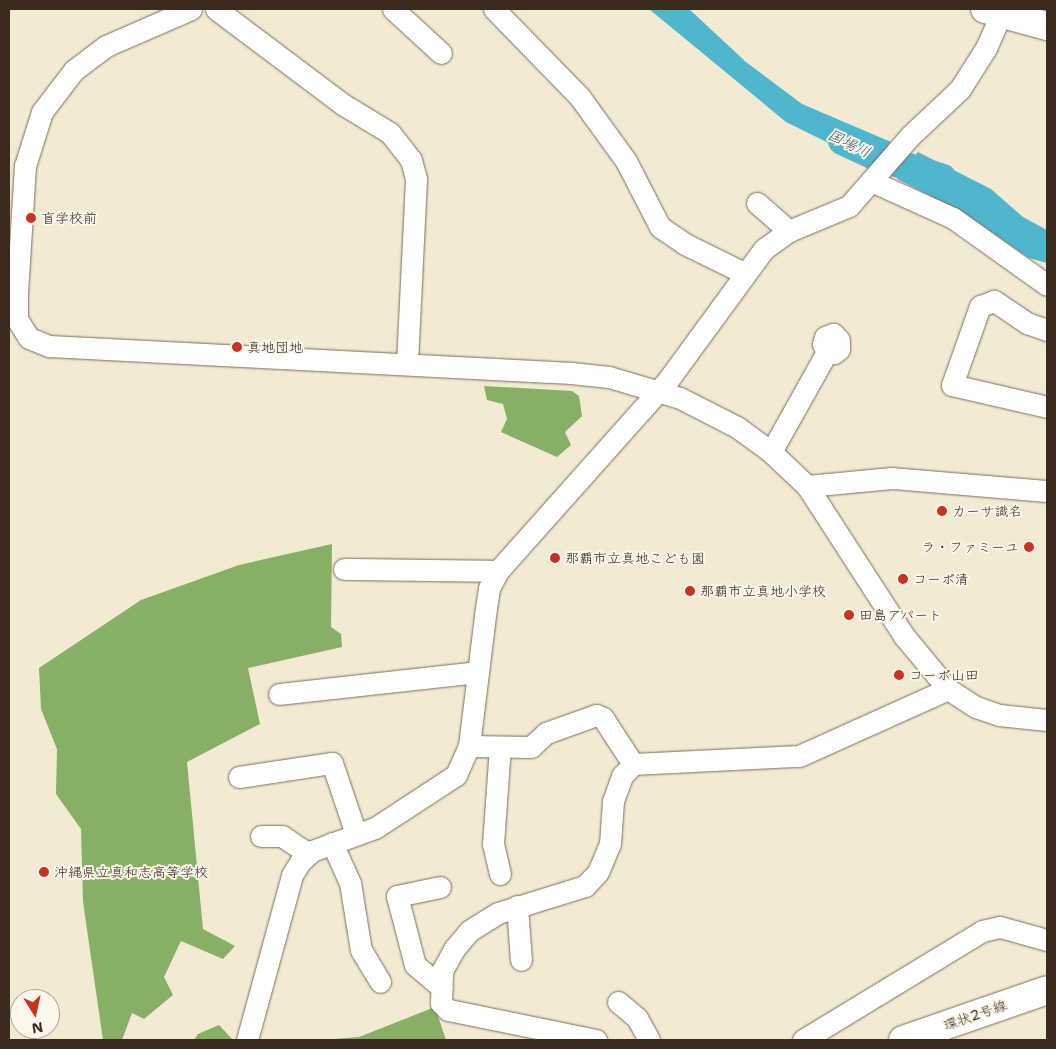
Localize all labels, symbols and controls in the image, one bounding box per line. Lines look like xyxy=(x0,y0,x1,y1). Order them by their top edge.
water label: 国場川 xyxy=(825,126,873,162)
place label: 盲学校前 xyxy=(41,210,97,226)
marker: 盲学校前 xyxy=(25,212,37,224)
place label: 真地団地 xyxy=(247,339,303,355)
marker: 真地団地 xyxy=(231,341,243,353)
place label: カーサ識名 xyxy=(952,503,1022,519)
marker: カーサ識名 xyxy=(936,505,948,517)
place label: ラ・ファミーユ xyxy=(921,539,1019,555)
marker: ラ・ファミーユ xyxy=(1023,541,1035,553)
place label: 那覇市立真地こども園 xyxy=(565,550,705,566)
marker: 那覇市立真地こども園 xyxy=(549,552,561,564)
place label: コーポ清 xyxy=(913,571,969,587)
marker: コーポ清 xyxy=(897,573,909,585)
place label: 那覇市立真地小学校 xyxy=(700,583,826,599)
marker: 那覇市立真地小学校 xyxy=(684,585,696,597)
place label: 田島アパート xyxy=(859,607,943,623)
marker: 田島アパート xyxy=(843,609,855,621)
place label: コーポ山田 xyxy=(909,667,979,683)
marker: コーポ山田 xyxy=(893,669,905,681)
place label: 沖縄県立真和志高等学校 xyxy=(54,864,208,880)
marker: 沖縄県立真和志高等学校 xyxy=(38,866,50,878)
north arrow xyxy=(10,989,60,1039)
street label: 環状2号線 xyxy=(941,996,1009,1034)
text: N xyxy=(30,1018,44,1038)

